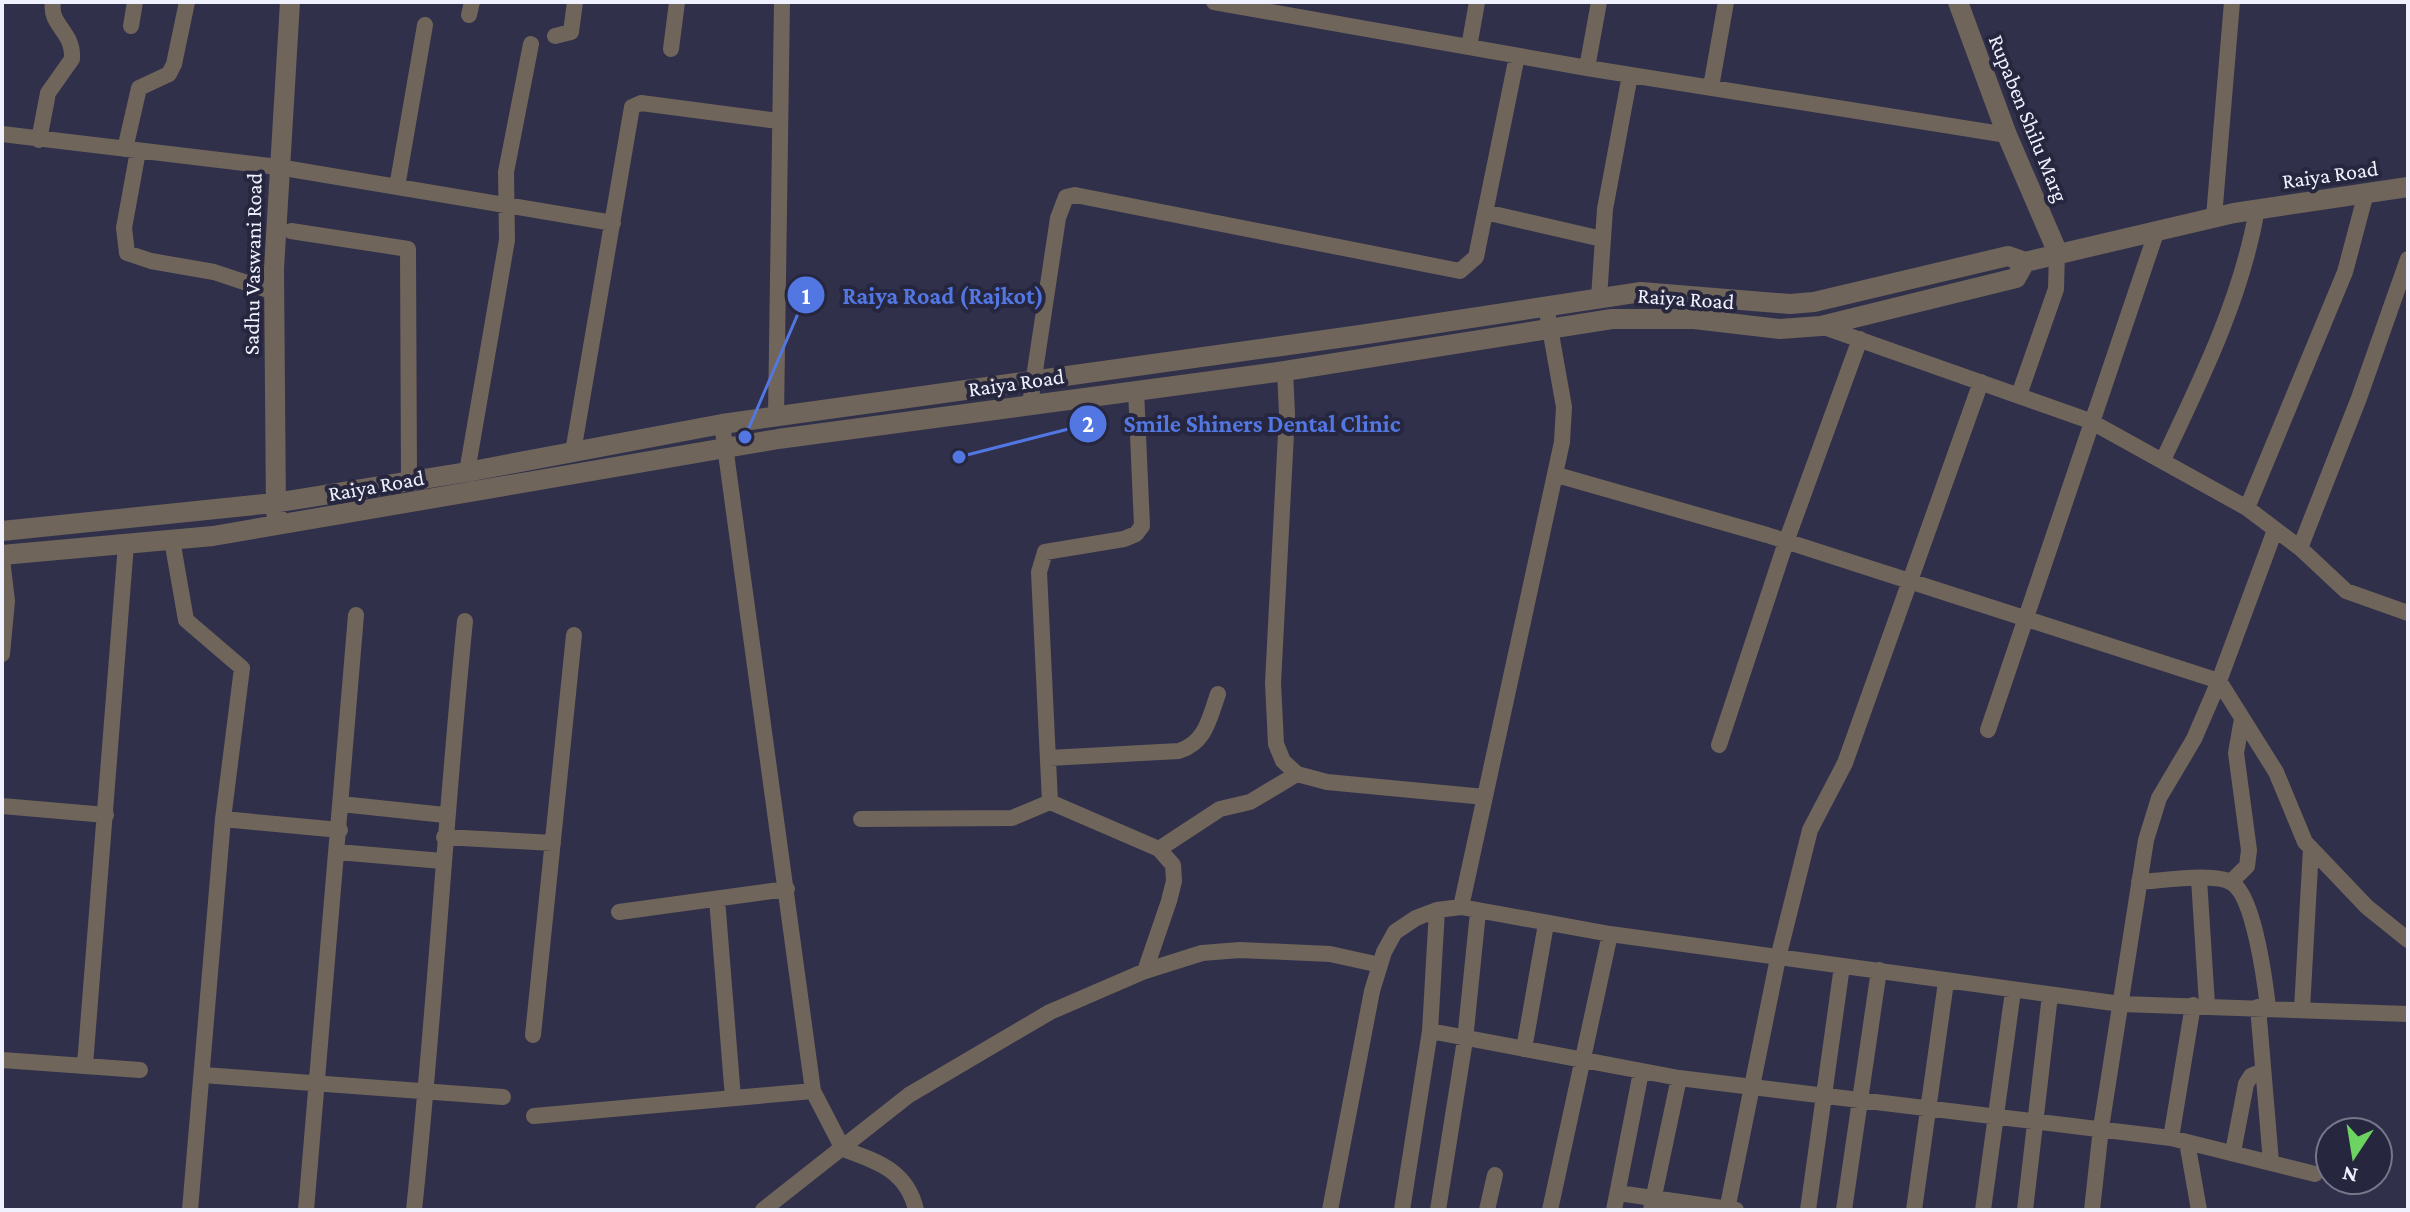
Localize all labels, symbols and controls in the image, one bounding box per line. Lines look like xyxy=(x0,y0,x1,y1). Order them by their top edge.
street label: Rupaben Shilu Marg xyxy=(1984,31,2074,206)
street label: Raiya Road xyxy=(2280,155,2380,194)
street label: Sadhu Vaswani Road xyxy=(238,172,267,355)
callout: Raiya Road (Rajkot) xyxy=(786,271,1060,319)
text: 1 xyxy=(802,282,811,309)
text: Raiya Road (Rajkot) xyxy=(842,282,1044,310)
street label: Raiya Road xyxy=(1637,283,1736,314)
street label: Raiya Road xyxy=(966,363,1066,402)
callout: Smile Shiners Dental Clinic xyxy=(1068,400,1416,448)
text: 2 xyxy=(1082,410,1094,437)
text: Smile Shiners Dental Clinic xyxy=(1124,410,1401,437)
street label: Raiya Road xyxy=(326,465,426,506)
north arrow xyxy=(2314,1116,2394,1196)
text: N xyxy=(2340,1161,2360,1189)

